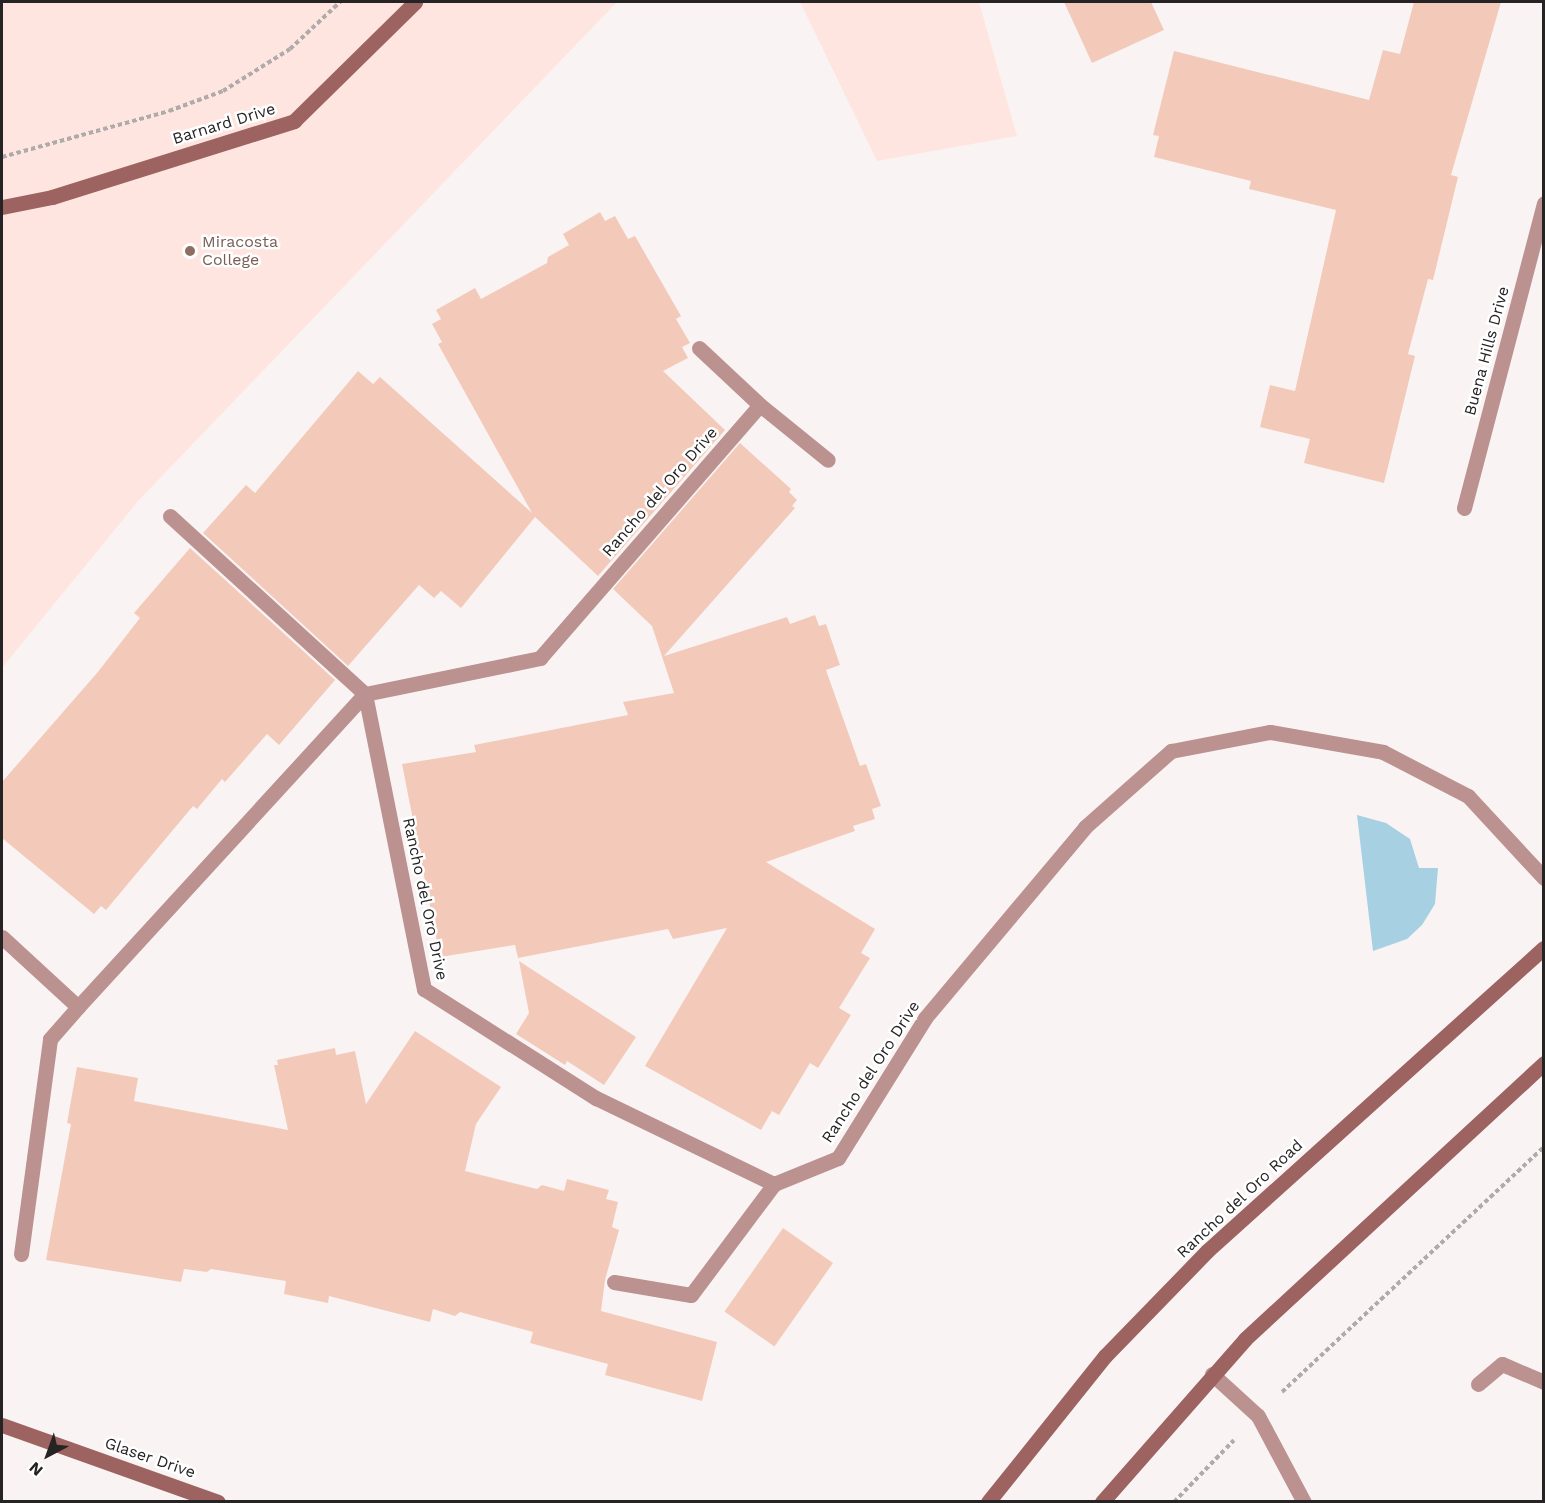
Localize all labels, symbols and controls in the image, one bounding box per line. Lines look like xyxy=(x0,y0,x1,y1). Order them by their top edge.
street label: Barnard Drive xyxy=(170,99,278,149)
place label: Miracosta College xyxy=(202,232,278,270)
marker: Miracosta College xyxy=(183,244,197,258)
street label: Buena Hills Drive xyxy=(1460,284,1514,418)
street label: Rancho del Oro Drive xyxy=(598,423,722,561)
street label: Rancho del Oro Drive xyxy=(398,816,452,982)
street label: Rancho del Oro Drive xyxy=(818,997,924,1147)
street label: Rancho del Oro Road xyxy=(1173,1136,1307,1262)
north arrow xyxy=(18,1425,78,1485)
street label: Glaser Drive xyxy=(102,1433,198,1483)
text: N xyxy=(25,1458,47,1480)

